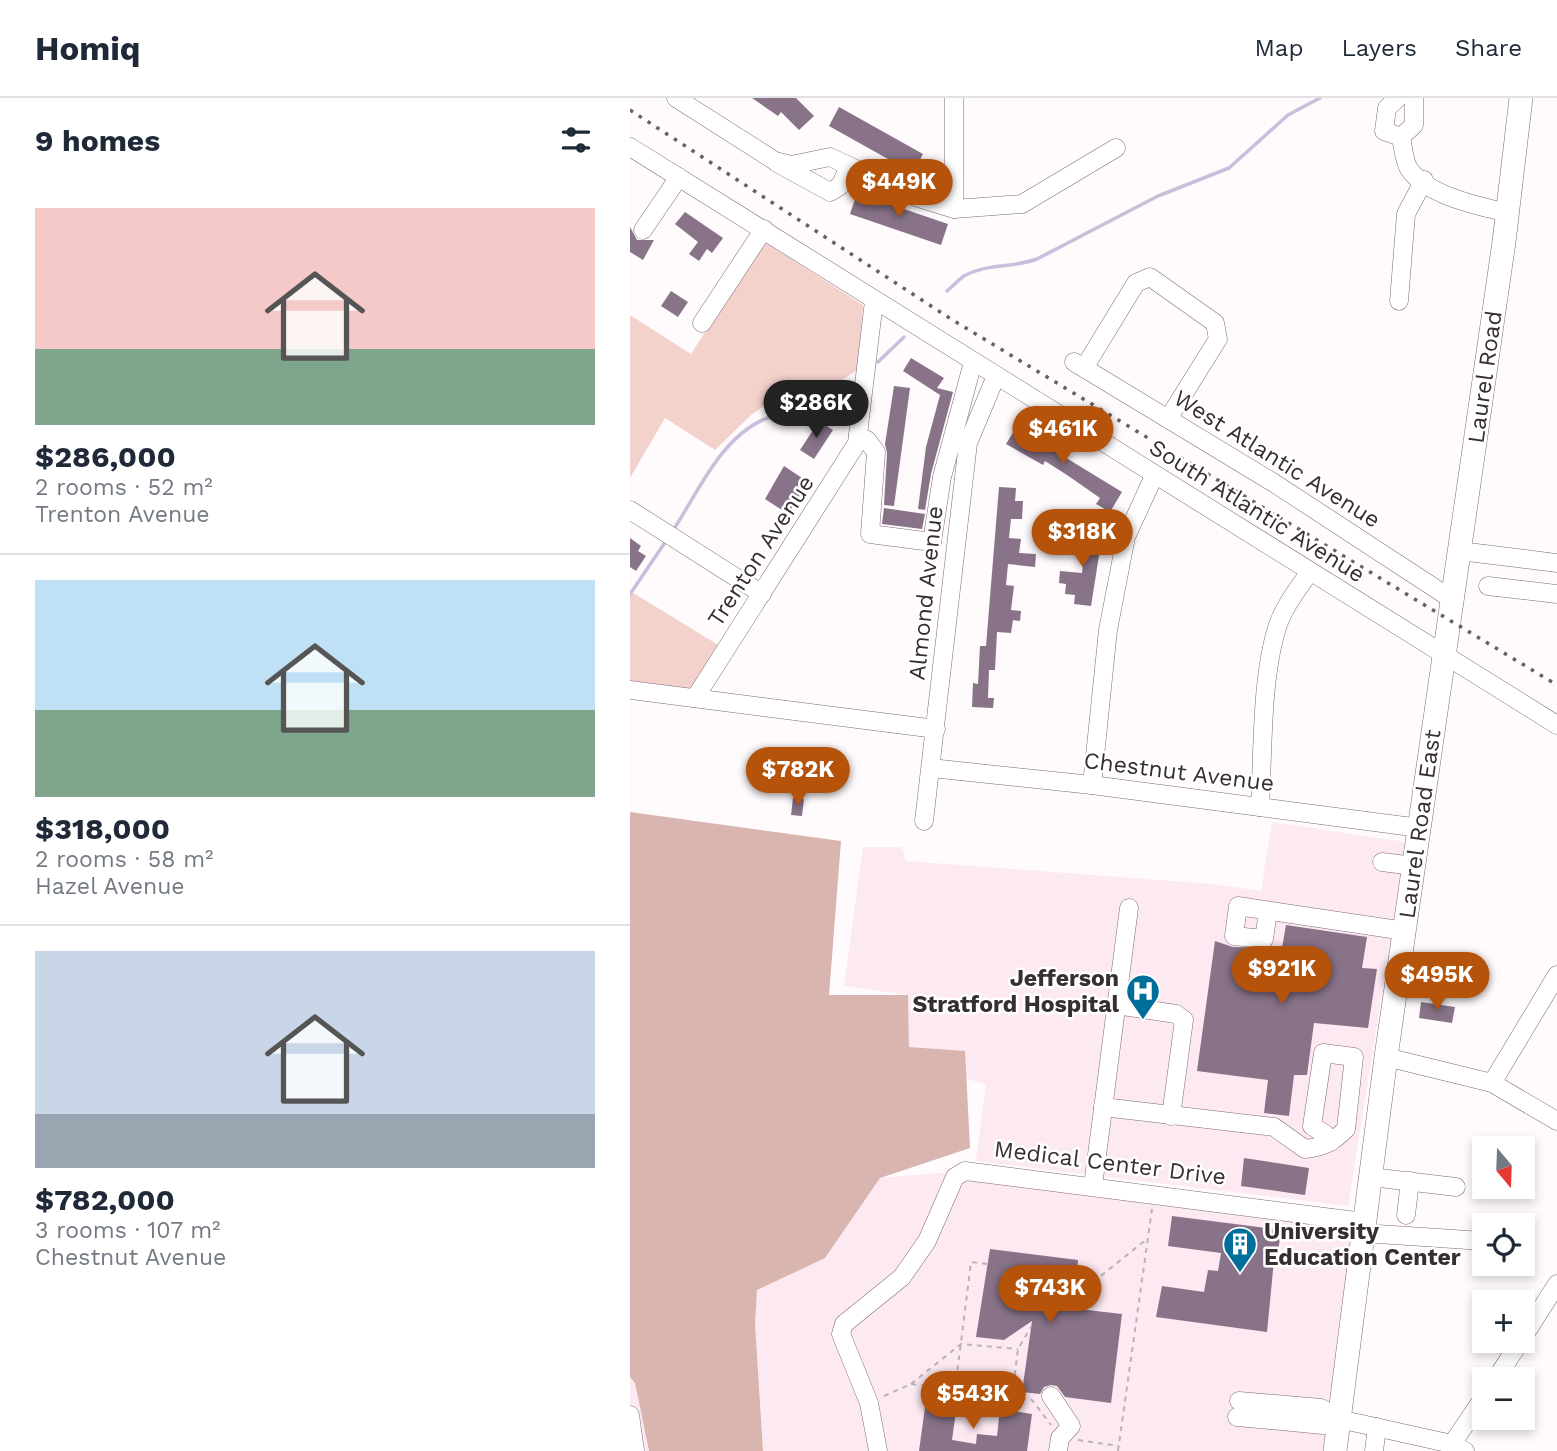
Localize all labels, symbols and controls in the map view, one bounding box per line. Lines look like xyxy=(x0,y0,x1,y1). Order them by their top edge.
text: Homiq xyxy=(35,29,141,68)
text: Map xyxy=(1255,34,1303,62)
text: Layers xyxy=(1341,34,1417,62)
text: Share xyxy=(1455,34,1522,62)
icon: filters xyxy=(557,121,595,159)
text: 9 homes xyxy=(35,123,160,158)
pin: $449K xyxy=(850,159,948,219)
text: $449K xyxy=(862,168,936,195)
icon: home xyxy=(252,253,378,379)
street label: Laurel Road xyxy=(1462,309,1508,445)
pin: $286K xyxy=(767,380,865,440)
street label: West Atlantic Avenue xyxy=(1169,384,1385,534)
text: $286K xyxy=(780,389,852,416)
pin: $461K xyxy=(1014,406,1112,466)
text: $461K xyxy=(1028,415,1098,442)
street label: South Atlantic Avenue xyxy=(1144,434,1370,588)
text: $286,000 xyxy=(35,439,176,474)
street label: Trenton Avenue xyxy=(702,470,820,632)
text: 2 rooms · 52 m² xyxy=(35,474,213,501)
text: Trenton Avenue xyxy=(35,501,210,528)
street label: Almond Avenue xyxy=(903,505,949,681)
pin: $318K xyxy=(1033,510,1131,569)
text: $318K xyxy=(1048,518,1116,545)
icon: home xyxy=(252,625,378,751)
street label: Laurel Road East xyxy=(1393,727,1447,920)
street label: Chestnut Avenue xyxy=(1082,747,1276,797)
pin: $782K xyxy=(749,748,847,807)
text: $782K xyxy=(762,756,834,783)
text: $318,000 xyxy=(35,811,170,846)
text: 2 rooms · 58 m² xyxy=(35,846,214,873)
text: Hazel Avenue xyxy=(35,873,185,900)
pin: $921K xyxy=(1233,946,1331,1006)
pin: $495K xyxy=(1388,953,1486,1012)
text: $921K xyxy=(1248,955,1316,982)
text: $495K xyxy=(1401,961,1473,988)
place label: Jefferson Stratford Hospital xyxy=(912,965,1119,1018)
hospital icon: Jefferson Stratford Hospital xyxy=(1124,972,1162,1021)
icon: home xyxy=(252,996,378,1122)
street label: Medical Center Drive xyxy=(993,1135,1227,1191)
north arrow xyxy=(1472,1136,1535,1199)
map controls xyxy=(1472,1136,1535,1430)
text: $782,000 xyxy=(35,1182,175,1217)
button: locate xyxy=(1472,1213,1535,1276)
text: 3 rooms · 107 m² xyxy=(35,1217,221,1244)
place label: University Education Center xyxy=(1264,1218,1461,1271)
building icon: University Education Center xyxy=(1221,1225,1259,1274)
text: Chestnut Avenue xyxy=(35,1244,226,1271)
pin: $743K xyxy=(1001,1266,1099,1325)
text: $743K xyxy=(1014,1274,1086,1301)
button: + xyxy=(1472,1290,1535,1353)
button: − xyxy=(1472,1367,1535,1430)
pin: $543K xyxy=(924,1372,1022,1431)
text: $543K xyxy=(937,1380,1009,1407)

